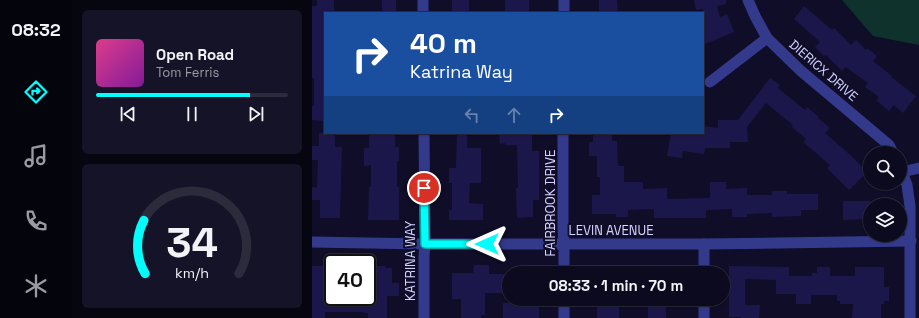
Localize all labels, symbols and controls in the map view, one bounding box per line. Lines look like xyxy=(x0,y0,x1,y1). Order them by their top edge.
text: 08:32 xyxy=(11,18,61,41)
text: 40 m xyxy=(410,25,477,61)
icon: right xyxy=(344,28,396,80)
street label: DIERICX DRIVE xyxy=(786,36,862,105)
text: Open Road xyxy=(156,45,234,64)
text: Katrina Way xyxy=(410,60,513,83)
text: Tom Ferris xyxy=(156,64,219,81)
icon: directions xyxy=(22,78,50,106)
icon: previous xyxy=(117,103,139,125)
icon: pause xyxy=(181,103,203,125)
icon: next xyxy=(245,103,267,125)
icon: left xyxy=(461,104,483,126)
icon: ahead xyxy=(503,104,525,126)
icon: right xyxy=(545,104,567,126)
icon: music xyxy=(22,142,50,170)
map controls xyxy=(863,146,907,242)
button: search xyxy=(863,146,907,190)
street label: FAIRBROOK DRIVE xyxy=(542,150,559,256)
pin xyxy=(407,171,441,205)
icon: arrive xyxy=(413,177,435,199)
button: layers xyxy=(863,198,907,242)
icon: phone xyxy=(22,207,50,235)
text: 34 xyxy=(166,216,218,269)
street label: KATRINA WAY xyxy=(402,221,419,301)
street label: LEVIN AVENUE xyxy=(569,222,653,239)
position arrow xyxy=(466,223,508,265)
speed limit sign: 40 xyxy=(324,254,376,306)
text: km/h xyxy=(175,264,209,282)
icon: climate xyxy=(22,272,50,300)
text: 08:33 · 1 min · 70 m xyxy=(549,276,683,295)

